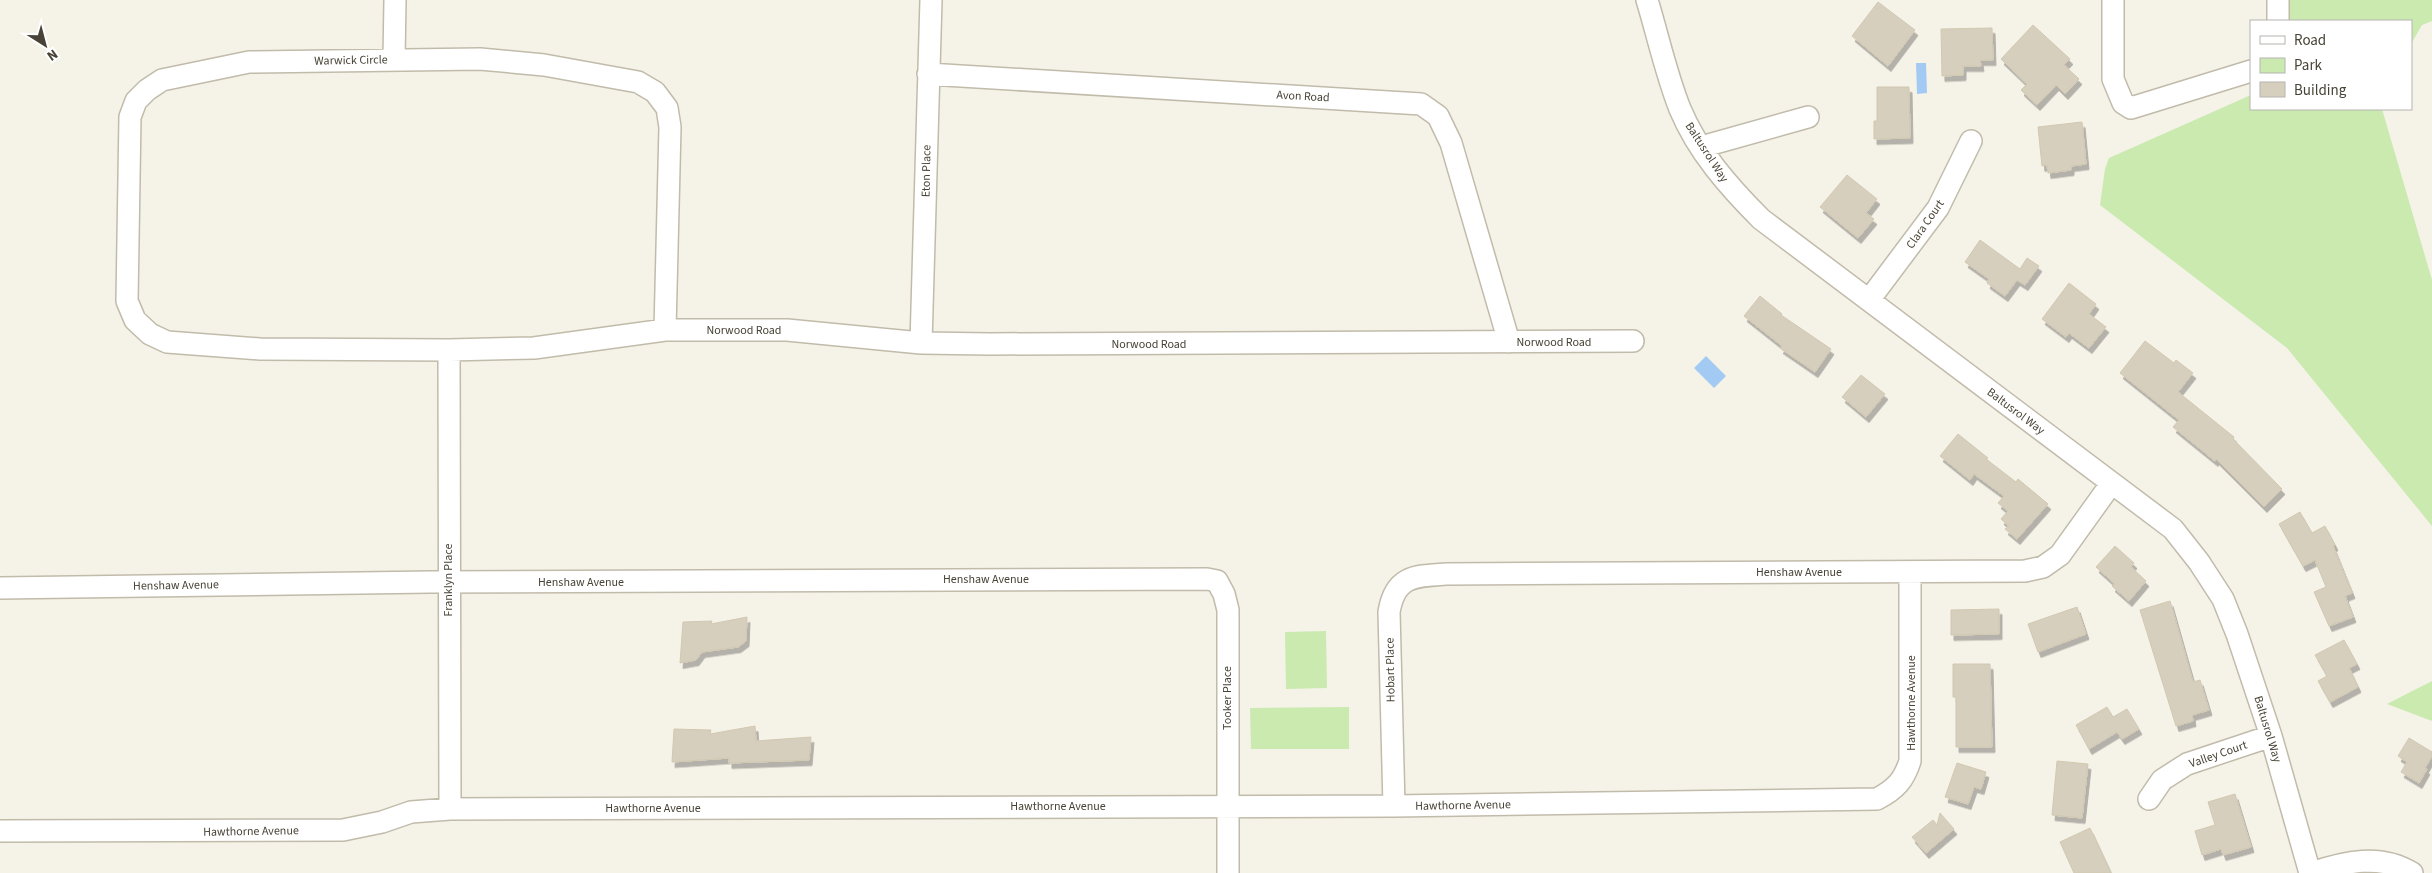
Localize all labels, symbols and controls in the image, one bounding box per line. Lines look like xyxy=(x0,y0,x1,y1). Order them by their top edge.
north arrow xyxy=(20,20,70,70)
legend xyxy=(2250,20,2412,110)
text: Road xyxy=(2294,30,2326,51)
text: N xyxy=(42,44,62,66)
street label: Warwick Circle xyxy=(314,51,388,70)
text: Park xyxy=(2294,55,2323,76)
text: Building xyxy=(2294,80,2347,101)
street label: Avon Road xyxy=(1276,87,1330,106)
street label: Baltusrol Way xyxy=(1681,119,1733,186)
street label: Eton Place xyxy=(918,145,935,197)
street label: Clara Court xyxy=(1902,196,1949,252)
street label: Norwood Road xyxy=(706,322,782,339)
street label: Norwood Road xyxy=(1516,334,1592,351)
street label: Norwood Road xyxy=(1111,336,1187,353)
street label: Baltusrol Way xyxy=(1983,384,2049,439)
street label: Franklyn Place xyxy=(440,544,457,616)
street label: Henshaw Avenue xyxy=(1756,564,1842,581)
street label: Henshaw Avenue xyxy=(943,571,1029,588)
street label: Henshaw Avenue xyxy=(538,574,624,591)
street label: Henshaw Avenue xyxy=(133,576,219,595)
street label: Hobart Place xyxy=(1381,638,1400,702)
street label: Hawthorne Avenue xyxy=(1903,655,1920,751)
street label: Tooker Place xyxy=(1219,666,1236,730)
street label: Baltusrol Way xyxy=(2249,694,2286,765)
street label: Valley Court xyxy=(2187,737,2249,772)
street label: Hawthorne Avenue xyxy=(1415,796,1511,815)
street label: Hawthorne Avenue xyxy=(1010,798,1106,815)
street label: Hawthorne Avenue xyxy=(605,800,701,817)
street label: Hawthorne Avenue xyxy=(203,822,299,841)

